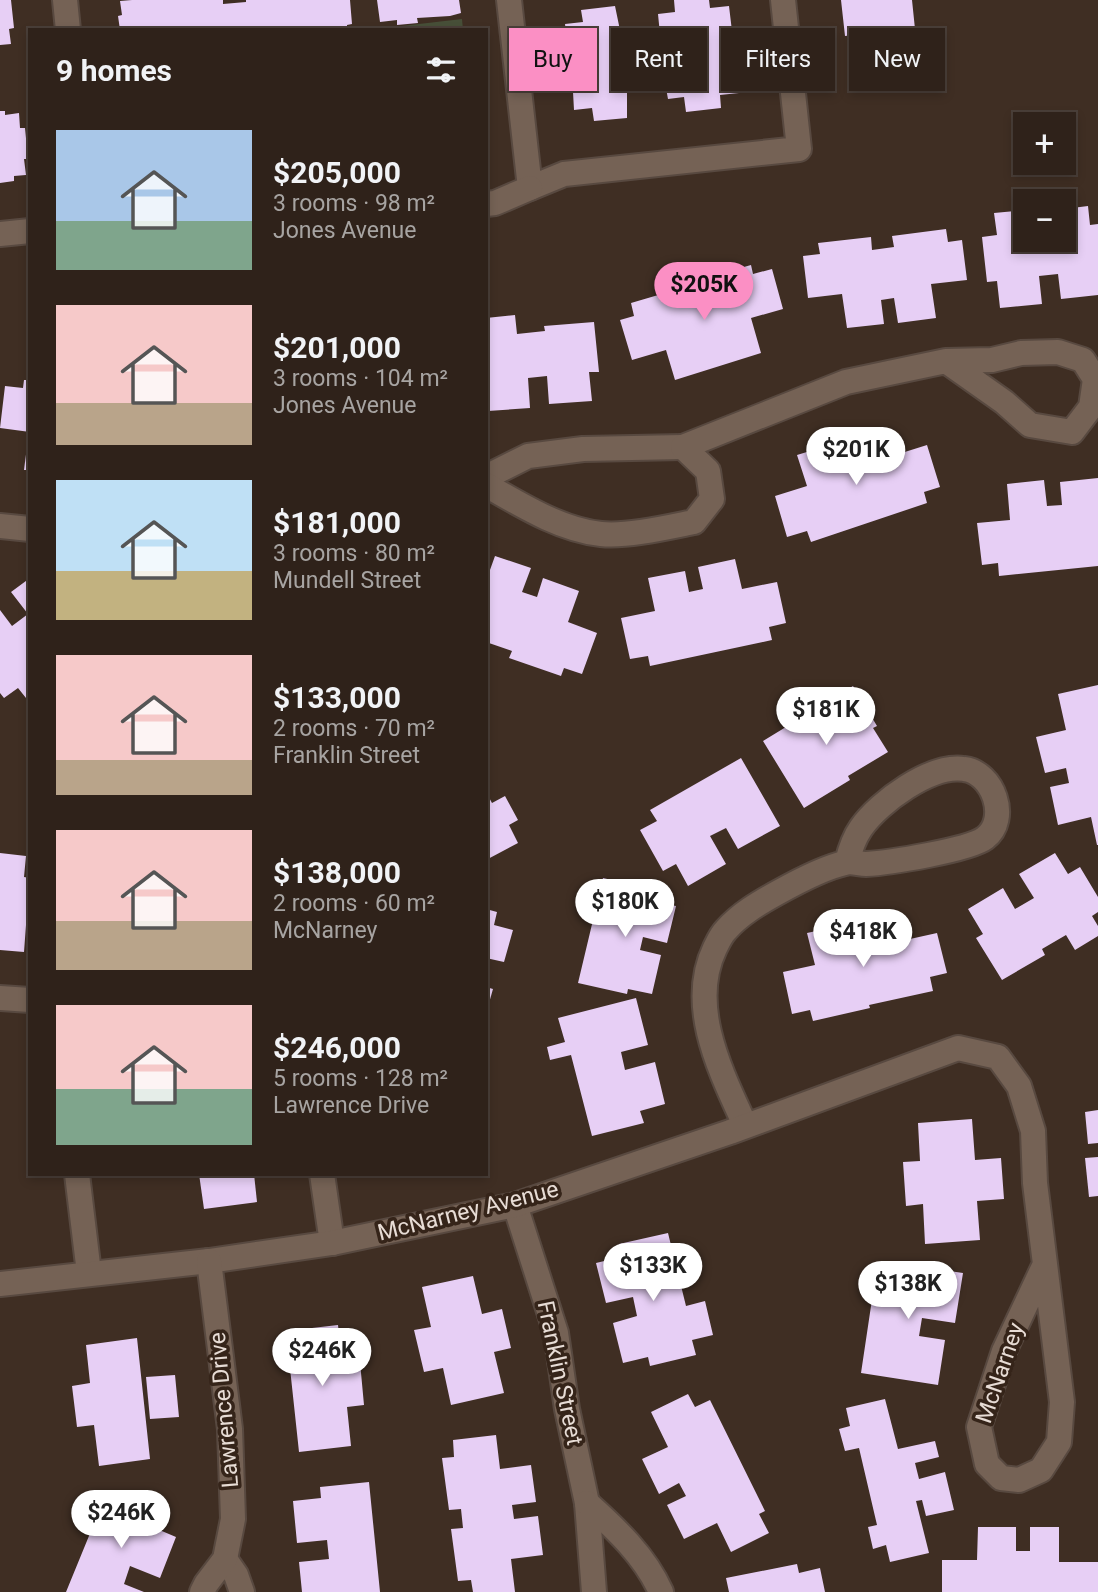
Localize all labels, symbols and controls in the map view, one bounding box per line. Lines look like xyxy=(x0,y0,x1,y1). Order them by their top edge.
chip: Buy xyxy=(509,28,597,91)
chip: Rent xyxy=(611,28,707,91)
chip: Filters xyxy=(721,28,835,91)
chip: New xyxy=(849,28,945,91)
icon: filters xyxy=(422,51,460,89)
text: 9 homes xyxy=(56,53,172,88)
map controls xyxy=(1013,112,1076,252)
button: + xyxy=(1013,112,1076,175)
text: $205,000 xyxy=(273,155,401,190)
icon: home xyxy=(112,158,196,242)
button: − xyxy=(1013,189,1076,252)
text: 3 rooms · 98 m² xyxy=(273,190,435,217)
text: Jones Avenue xyxy=(273,217,417,244)
pin: $205K xyxy=(655,262,753,322)
text: $205K xyxy=(670,271,738,298)
text: $201,000 xyxy=(273,330,401,365)
icon: home xyxy=(112,333,196,417)
text: 3 rooms · 104 m² xyxy=(273,365,448,392)
text: Jones Avenue xyxy=(273,392,417,419)
pin: $201K xyxy=(807,428,905,487)
text: $201K xyxy=(822,436,890,463)
text: $181,000 xyxy=(273,505,401,540)
icon: home xyxy=(112,508,196,592)
text: 3 rooms · 80 m² xyxy=(273,540,435,567)
text: Mundell Street xyxy=(273,567,421,594)
text: $133,000 xyxy=(273,680,401,715)
icon: home xyxy=(112,683,196,767)
pin: $181K xyxy=(777,688,875,747)
text: $181K xyxy=(792,696,860,723)
text: 2 rooms · 70 m² xyxy=(273,715,435,742)
text: Franklin Street xyxy=(273,742,420,769)
text: $138,000 xyxy=(273,855,401,890)
icon: home xyxy=(112,858,196,942)
pin: $180K xyxy=(576,880,674,939)
text: $180K xyxy=(591,888,659,915)
text: 2 rooms · 60 m² xyxy=(273,890,435,917)
pin: $418K xyxy=(814,909,912,969)
text: McNarney xyxy=(273,917,377,944)
text: $418K xyxy=(829,918,897,945)
text: $246,000 xyxy=(273,1030,401,1065)
icon: home xyxy=(112,1033,196,1117)
text: 5 rooms · 128 m² xyxy=(273,1065,448,1092)
text: Lawrence Drive xyxy=(273,1092,429,1119)
street label: McNarney Avenue xyxy=(375,1175,561,1247)
pin: $133K xyxy=(604,1244,702,1303)
text: $133K xyxy=(619,1252,687,1279)
pin: $138K xyxy=(859,1262,957,1321)
text: $138K xyxy=(874,1270,942,1297)
street label: Franklin Street xyxy=(532,1298,588,1448)
street label: McNarney xyxy=(970,1319,1030,1427)
pin: $246K xyxy=(273,1328,371,1388)
street label: Lawrence Drive xyxy=(204,1331,244,1489)
text: $246K xyxy=(288,1337,356,1364)
pin: $246K xyxy=(72,1490,170,1550)
text: $246K xyxy=(87,1499,155,1526)

